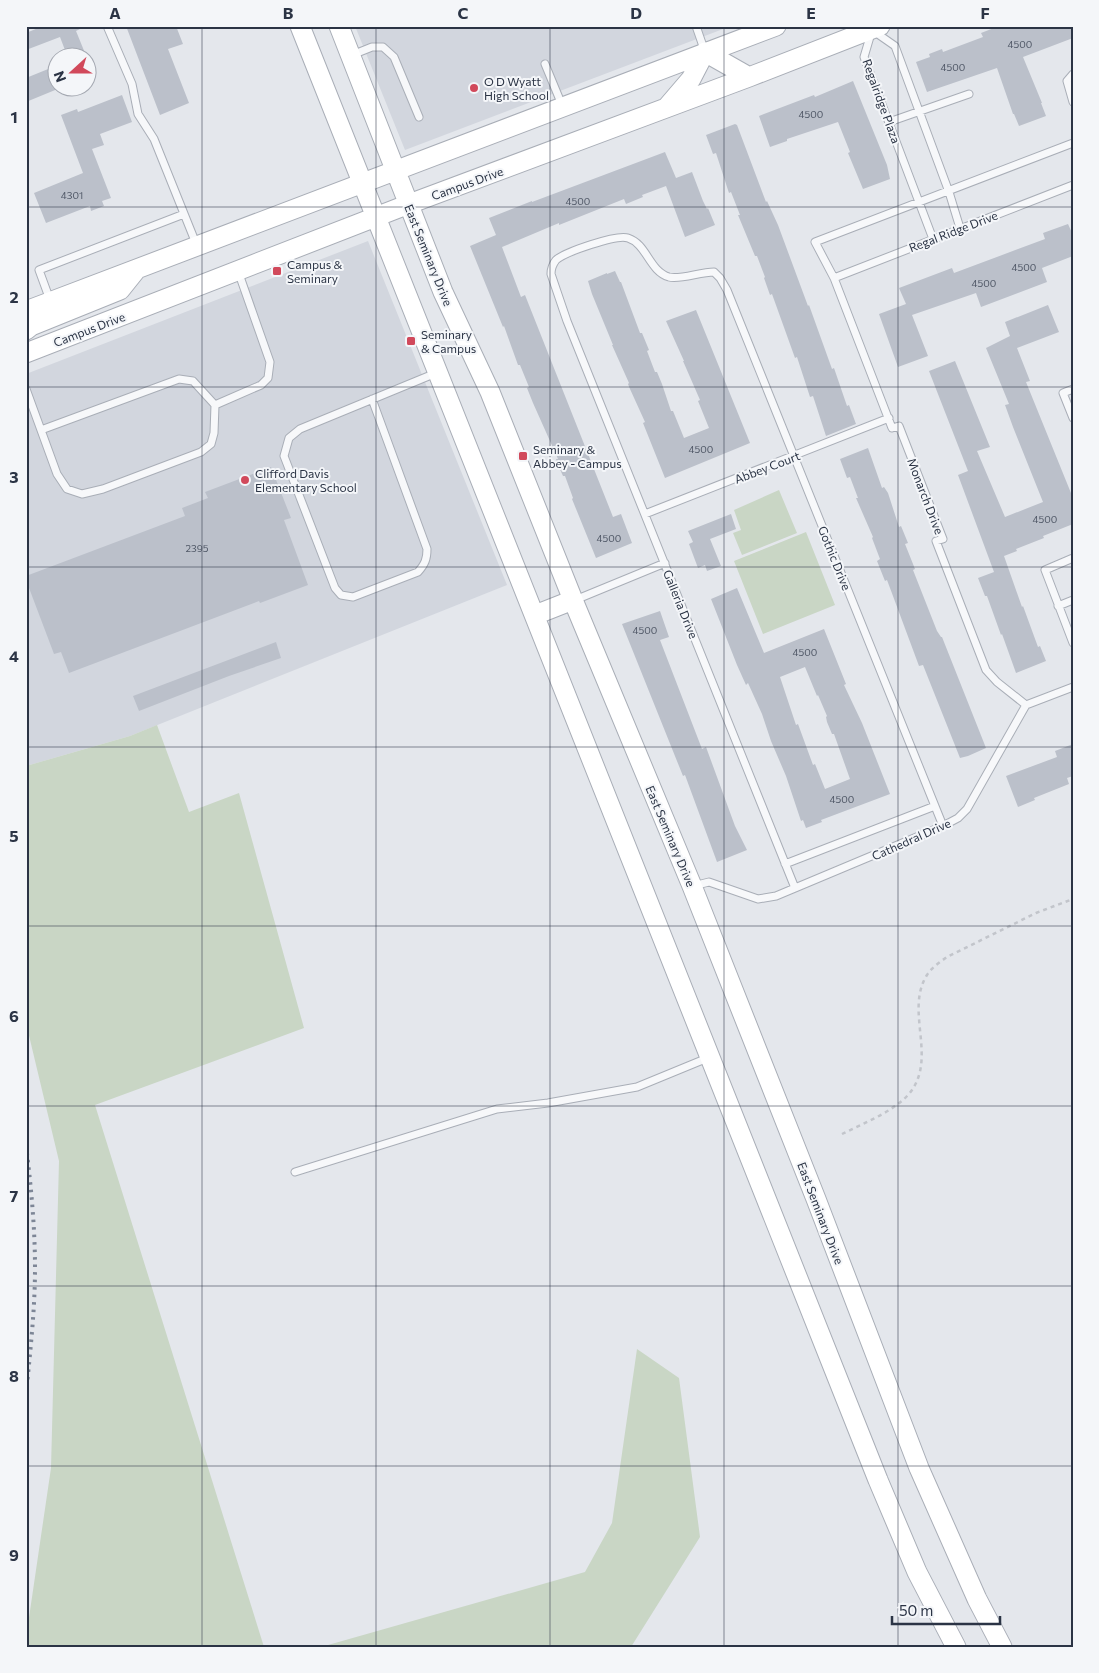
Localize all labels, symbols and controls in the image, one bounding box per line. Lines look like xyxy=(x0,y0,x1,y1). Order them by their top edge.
text: A xyxy=(109,3,121,22)
text: B xyxy=(283,3,294,22)
text: C xyxy=(458,3,469,22)
text: D xyxy=(630,3,642,22)
text: E xyxy=(806,3,816,22)
text: F xyxy=(980,3,990,22)
house number: 4500 xyxy=(1008,38,1032,50)
north arrow xyxy=(48,48,98,98)
street label: Regalridge Plaza xyxy=(860,57,904,145)
house number: 4500 xyxy=(941,61,965,73)
text: N xyxy=(50,69,69,85)
place label: O D Wyatt High School xyxy=(484,74,549,102)
marker: O D Wyatt High School xyxy=(468,82,480,94)
text: 1 xyxy=(10,107,18,126)
house number: 4500 xyxy=(799,108,823,120)
street label: Campus Drive xyxy=(429,164,505,202)
house number: 4301 xyxy=(61,189,83,201)
house number: 4500 xyxy=(566,195,590,207)
street label: East Seminary Drive xyxy=(402,202,456,308)
street label: Regal Ridge Drive xyxy=(907,208,999,254)
place label: Campus & Seminary xyxy=(287,257,343,285)
house number: 4500 xyxy=(1012,261,1036,273)
marker: Campus & Seminary xyxy=(271,265,283,277)
house number: 4500 xyxy=(972,277,996,289)
text: 2 xyxy=(9,287,19,306)
street label: Campus Drive xyxy=(51,309,127,349)
place label: Seminary & Campus xyxy=(421,327,476,355)
marker: Seminary & Campus xyxy=(405,335,417,347)
place label: Seminary & Abbey - Campus xyxy=(533,442,622,470)
house number: 4500 xyxy=(689,443,713,455)
street label: Abbey Court xyxy=(732,448,802,486)
marker: Seminary & Abbey - Campus xyxy=(517,450,529,462)
street label: Monarch Drive xyxy=(905,456,947,536)
place label: Clifford Davis Elementary School xyxy=(255,466,357,494)
text: 3 xyxy=(9,467,19,486)
marker: Clifford Davis Elementary School xyxy=(239,474,251,486)
house number: 4500 xyxy=(1033,513,1057,525)
street label: Gothic Drive xyxy=(816,524,854,592)
house number: 4500 xyxy=(597,532,621,544)
house number: 2395 xyxy=(185,542,209,554)
street label: Galleria Drive xyxy=(661,568,701,640)
house number: 4500 xyxy=(633,624,657,636)
text: 4 xyxy=(9,646,19,665)
house number: 4500 xyxy=(793,646,817,658)
street label: East Seminary Drive xyxy=(643,783,699,889)
house number: 4500 xyxy=(830,793,854,805)
street label: Cathedral Drive xyxy=(869,815,953,863)
text: 5 xyxy=(9,826,19,845)
text: 6 xyxy=(9,1006,19,1025)
street label: East Seminary Drive xyxy=(795,1160,847,1266)
text: 7 xyxy=(10,1186,19,1205)
text: 8 xyxy=(9,1366,19,1385)
text: 9 xyxy=(9,1545,19,1564)
scale bar xyxy=(892,1593,999,1625)
text: 50 m xyxy=(899,1601,933,1619)

